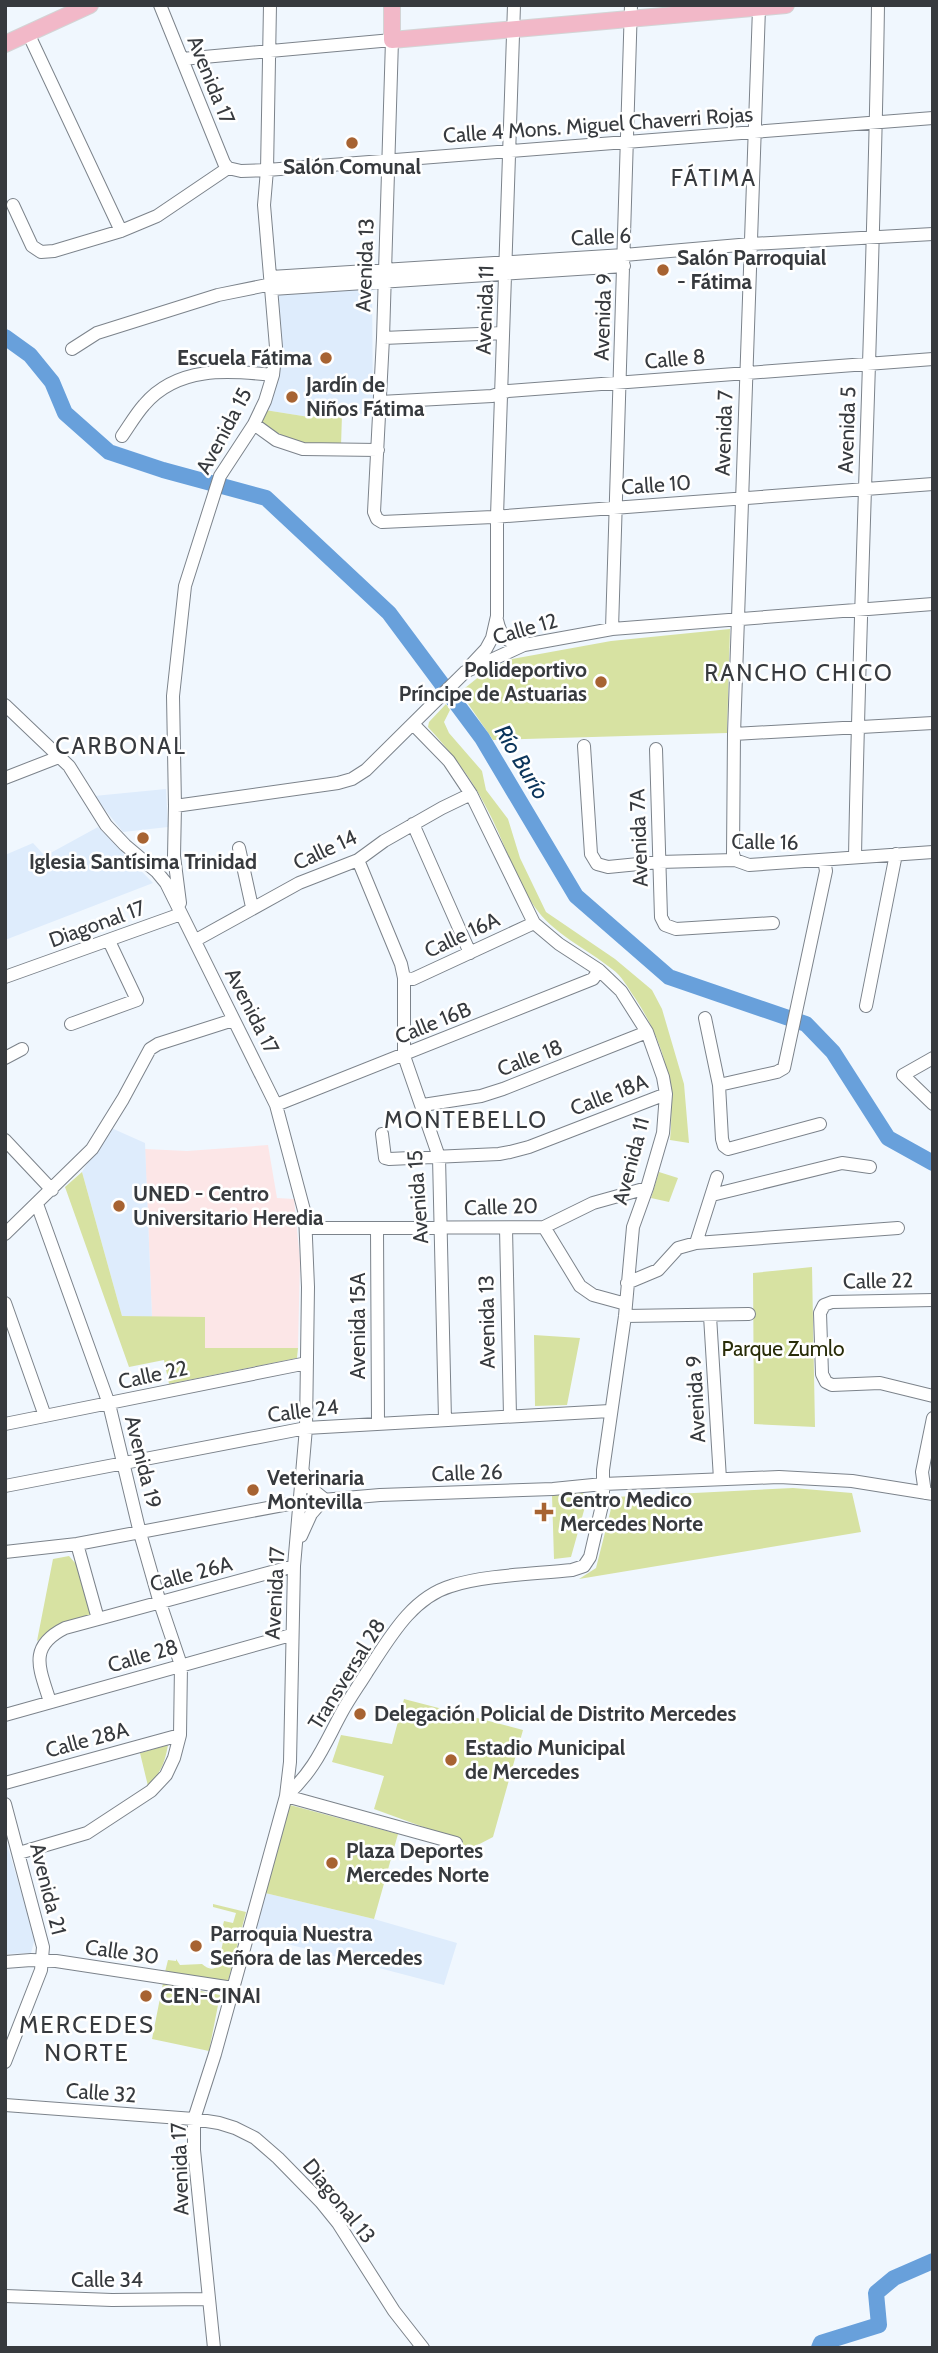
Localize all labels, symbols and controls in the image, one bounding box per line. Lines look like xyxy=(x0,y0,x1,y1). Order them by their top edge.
street label: Avenida 17 xyxy=(182,32,241,128)
street label: Calle 4 Mons. Miguel Chaverri Rojas xyxy=(442,101,754,149)
marker: Salón Comunal xyxy=(344,135,360,151)
place label: Salón Comunal xyxy=(283,154,422,179)
district label: FÁTIMA xyxy=(671,163,757,192)
street label: Avenida 13 xyxy=(350,218,379,312)
street label: Calle 6 xyxy=(570,222,632,251)
place label: Salón Parroquial - Fátima xyxy=(677,245,827,294)
marker: Salón Parroquial - Fátima xyxy=(655,262,671,278)
street label: Avenida 11 xyxy=(470,265,499,355)
street label: Avenida 9 xyxy=(588,273,617,361)
street label: Calle 8 xyxy=(643,343,706,374)
place label: Escuela Fátima xyxy=(177,345,313,370)
marker: Escuela Fátima xyxy=(318,350,334,366)
place label: Jardín de Niños Fátima xyxy=(305,372,425,421)
street label: Avenida 15 xyxy=(190,383,257,478)
street label: Avenida 5 xyxy=(832,386,861,474)
marker: Jardín de Niños Fátima xyxy=(284,389,300,405)
street label: Avenida 7 xyxy=(710,389,738,477)
street label: Calle 10 xyxy=(620,470,692,499)
street label: Calle 12 xyxy=(490,607,560,650)
place label: Polideportivo Príncipe de Astuarias xyxy=(399,657,587,706)
district label: RANCHO CHICO xyxy=(704,659,894,687)
marker: Polideportivo Príncipe de Astuarias xyxy=(593,674,609,690)
water label: Río Burío xyxy=(489,720,555,804)
district label: CARBONAL xyxy=(55,732,187,760)
street label: Avenida 7A xyxy=(624,788,653,888)
street label: Calle 14 xyxy=(289,824,361,875)
street label: Calle 16 xyxy=(731,828,799,855)
marker: Iglesia Santísima Trinidad xyxy=(135,830,151,846)
place label: Iglesia Santísima Trinidad xyxy=(29,849,257,874)
street label: Diagonal 17 xyxy=(45,894,149,952)
street label: Calle 16A xyxy=(420,906,503,963)
street label: Avenida 17 xyxy=(220,964,285,1058)
street label: Calle 16B xyxy=(391,996,474,1049)
street label: Calle 18 xyxy=(494,1034,566,1081)
street label: Calle 18A xyxy=(567,1068,651,1121)
district label: MONTEBELLO xyxy=(384,1106,548,1134)
street label: Avenida 11 xyxy=(607,1114,654,1207)
street label: Avenida 15 xyxy=(402,1149,433,1245)
place label: UNED - Centro Universitario Heredia xyxy=(133,1181,324,1230)
street label: Calle 20 xyxy=(464,1193,538,1220)
marker: UNED - Centro Universitario Heredia xyxy=(111,1198,127,1214)
street label: Calle 22 xyxy=(843,1267,913,1294)
street label: Avenida 15A xyxy=(345,1272,370,1379)
street label: Avenida 13 xyxy=(473,1275,500,1369)
park label: Parque Zumlo xyxy=(721,1336,845,1361)
street label: Calle 22 xyxy=(116,1355,190,1394)
street label: Avenida 9 xyxy=(681,1355,710,1443)
street label: Calle 24 xyxy=(266,1394,340,1427)
street label: Avenida 19 xyxy=(120,1413,167,1511)
street label: Calle 26 xyxy=(431,1459,503,1486)
place label: Veterinaria Montevilla xyxy=(267,1465,365,1514)
marker: Veterinaria Montevilla xyxy=(245,1482,261,1498)
place label: Centro Medico Mercedes Norte xyxy=(560,1487,703,1536)
marker: Centro Medico Mercedes Norte xyxy=(534,1502,554,1522)
street label: Avenida 17 xyxy=(260,1545,289,1640)
street label: Calle 26A xyxy=(147,1551,235,1596)
street label: Transversal 28 xyxy=(303,1614,391,1734)
street label: Calle 28 xyxy=(105,1634,181,1677)
place label: Delegación Policial de Distrito Mercedes xyxy=(374,1701,736,1726)
marker: Delegación Policial de Distrito Mercedes xyxy=(352,1706,368,1722)
street label: Calle 28A xyxy=(43,1716,131,1763)
place label: Estadio Municipal de Mercedes xyxy=(465,1735,626,1784)
marker: Estadio Municipal de Mercedes xyxy=(443,1752,459,1768)
place label: Plaza Deportes Mercedes Norte xyxy=(346,1838,489,1887)
street label: Avenida 21 xyxy=(25,1840,72,1937)
marker: Plaza Deportes Mercedes Norte xyxy=(324,1855,340,1871)
place label: Parroquia Nuestra Señora de las Mercedes xyxy=(210,1921,423,1970)
street label: Calle 30 xyxy=(84,1934,161,1969)
marker: Parroquia Nuestra Señora de las Mercedes xyxy=(188,1938,204,1954)
place label: CEN-CINAI xyxy=(160,1983,261,2008)
marker: CEN-CINAI xyxy=(138,1988,154,2004)
district label: MERCEDES NORTE xyxy=(19,2010,155,2067)
street label: Calle 32 xyxy=(65,2078,137,2107)
street label: Avenida 17 xyxy=(165,2122,194,2216)
street label: Diagonal 13 xyxy=(298,2153,381,2248)
street label: Calle 34 xyxy=(71,2267,143,2292)

